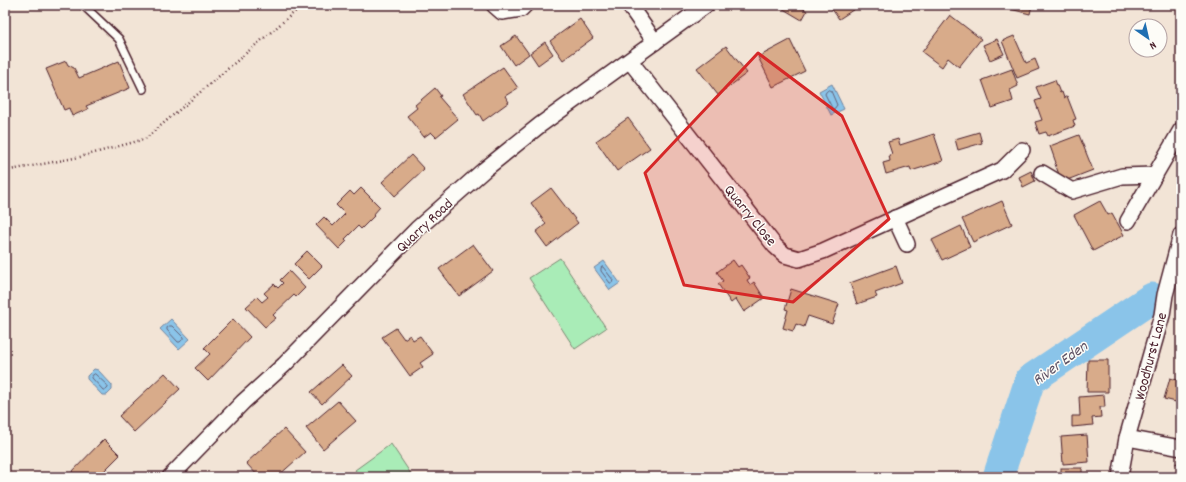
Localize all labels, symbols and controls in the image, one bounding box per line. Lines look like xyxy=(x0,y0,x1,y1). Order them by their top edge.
north arrow xyxy=(1128,18,1168,58)
text: N xyxy=(1145,36,1159,53)
street label: Quarry Close xyxy=(718,181,781,252)
street label: Quarry Road xyxy=(392,194,459,259)
street label: Woodhurst Lane xyxy=(1130,310,1174,403)
water label: River Eden xyxy=(1028,336,1093,392)

